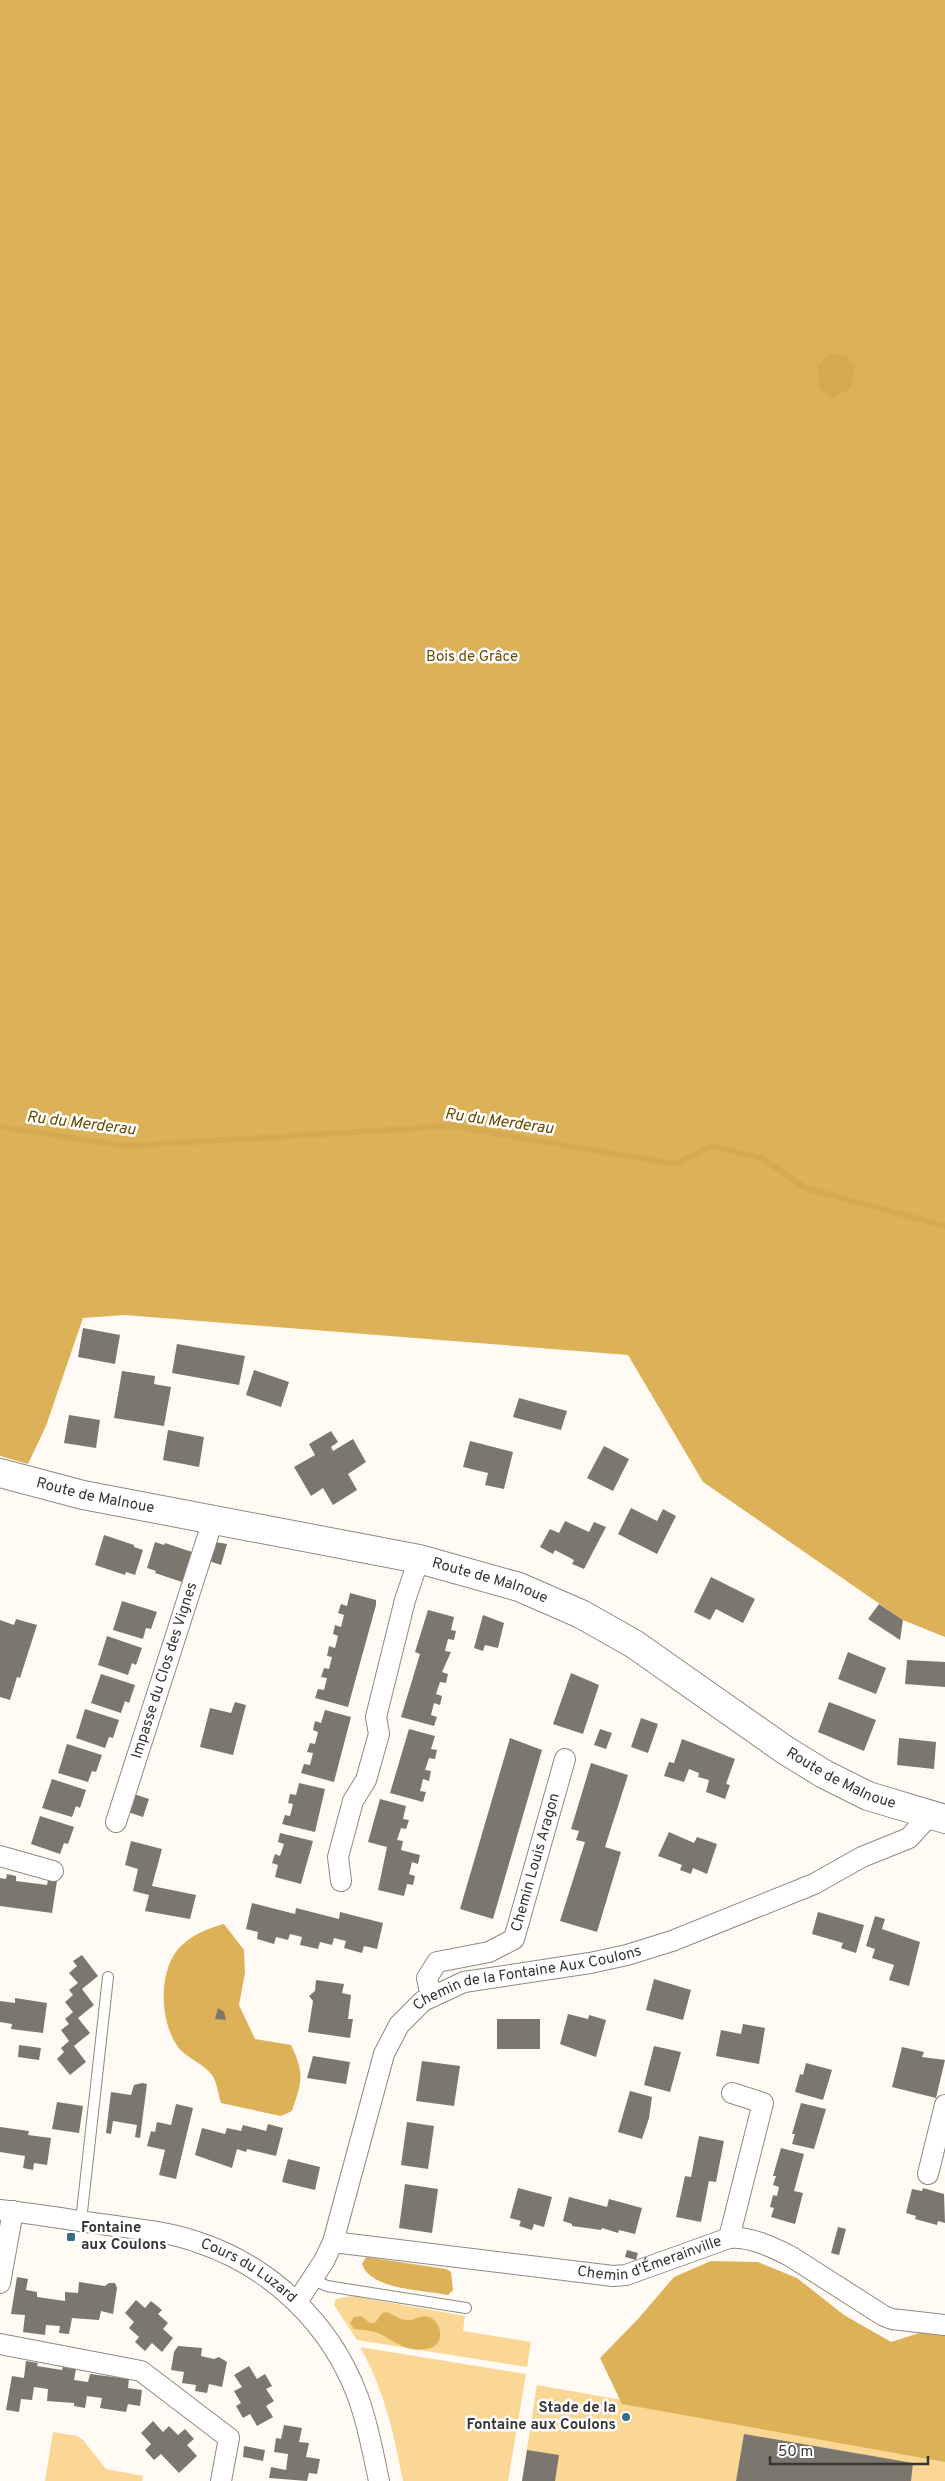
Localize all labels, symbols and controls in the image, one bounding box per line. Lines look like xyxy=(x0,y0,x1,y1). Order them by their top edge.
park label: Bois de Grâce xyxy=(426,648,518,667)
water label: Ru du Merderau xyxy=(443,1104,555,1140)
water label: Ru du Merderau xyxy=(26,1107,137,1141)
street label: Route de Malnoue xyxy=(34,1473,156,1518)
street label: Route de Malnoue xyxy=(430,1554,551,1608)
street label: Impasse du Clos des Vignes xyxy=(127,1580,202,1761)
street label: Route de Malnoue xyxy=(783,1743,898,1813)
street label: Chemin Louis Aragon xyxy=(507,1791,564,1934)
street label: Chemin de la Fontaine Aux Coulons xyxy=(409,1942,644,2015)
place label: Fontaine aux Coulons xyxy=(81,2219,167,2255)
marker: Fontaine aux Coulons xyxy=(65,2231,77,2243)
street label: Chemin d'Émerainville xyxy=(576,2232,724,2286)
street label: Cours du Luzard xyxy=(198,2234,301,2307)
place label: Stade de la Fontaine aux Coulons xyxy=(466,2399,616,2435)
marker: Stade de la Fontaine aux Coulons xyxy=(620,2411,632,2423)
scale bar xyxy=(770,2434,928,2466)
text: 50 m xyxy=(778,2443,813,2462)

